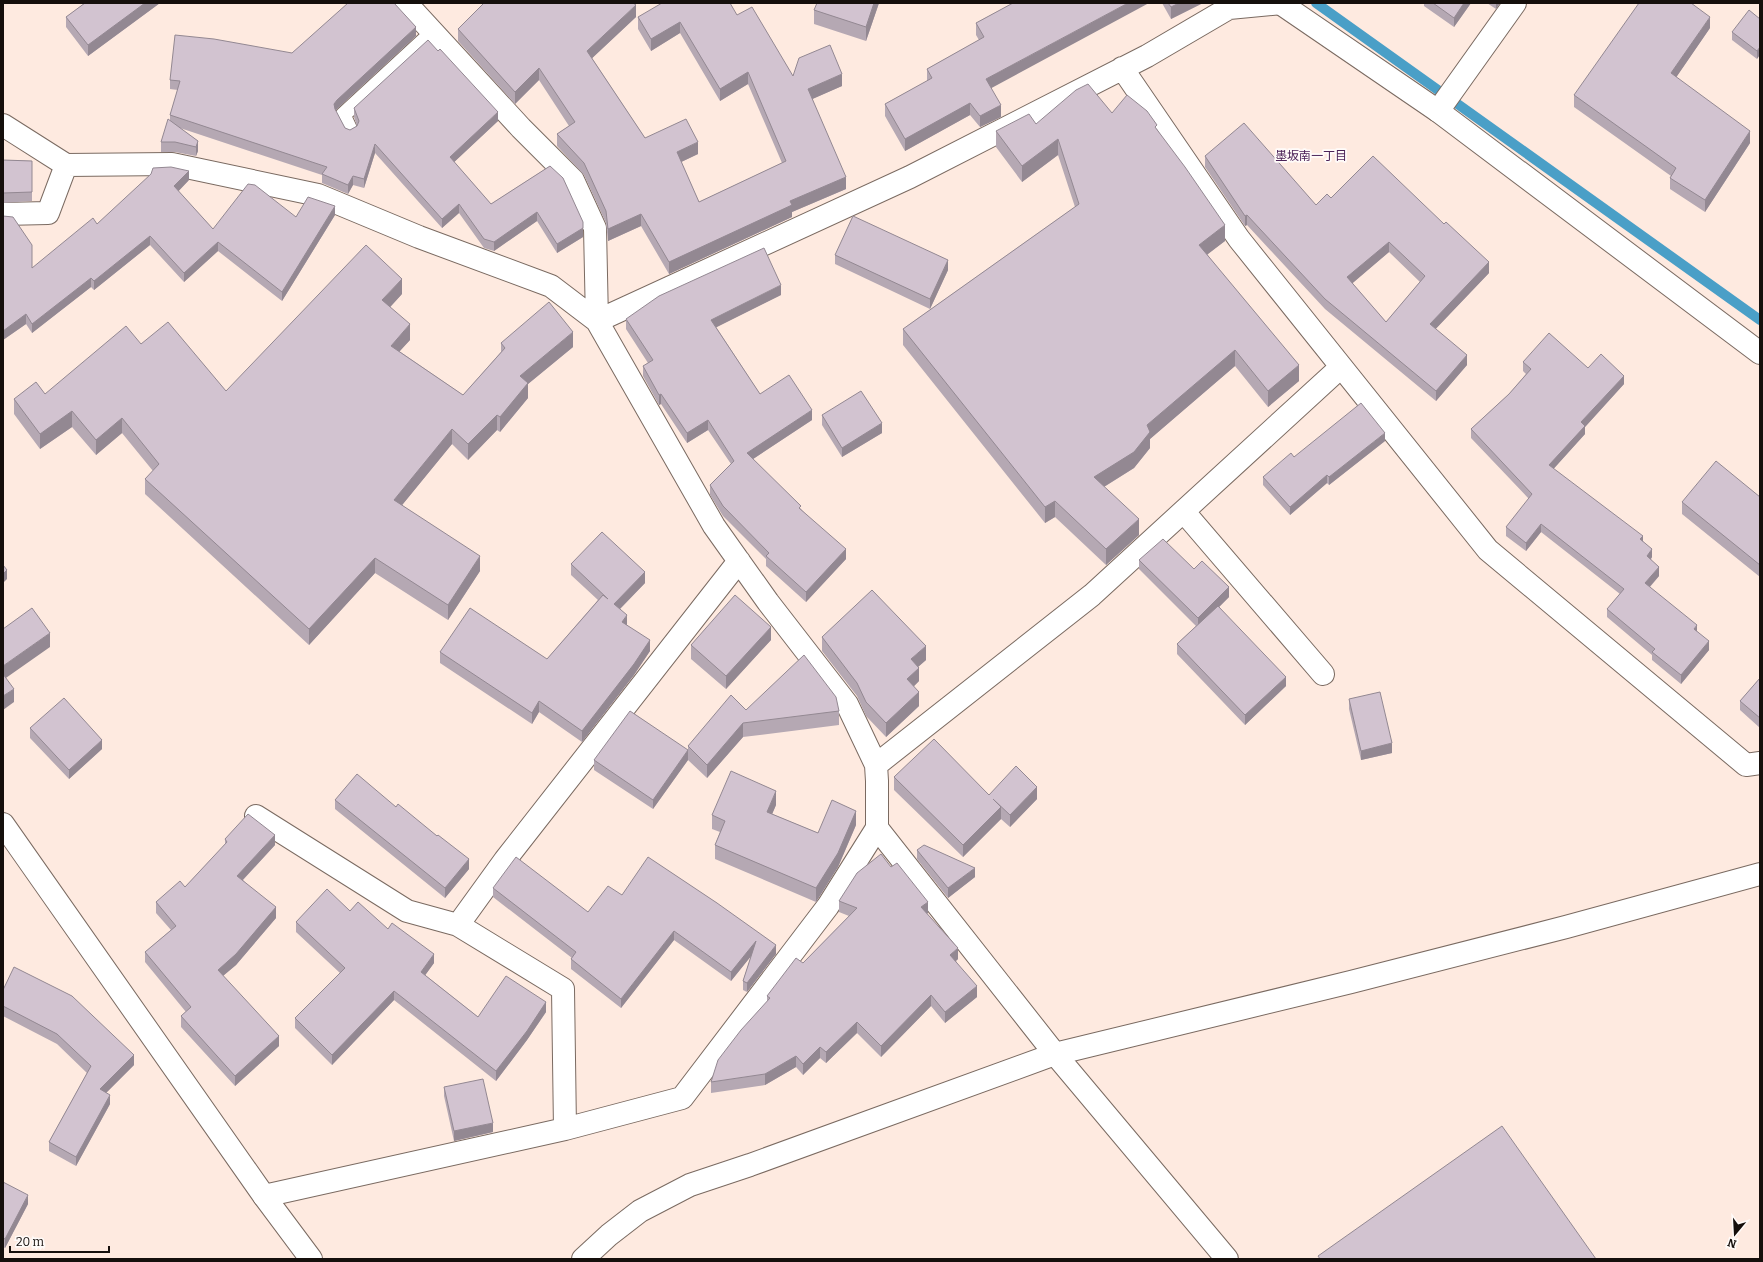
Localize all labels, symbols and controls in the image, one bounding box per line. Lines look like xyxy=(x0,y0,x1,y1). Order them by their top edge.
district label: 墨坂南一丁目 xyxy=(1275,149,1347,163)
north arrow xyxy=(1715,1214,1755,1254)
scale bar xyxy=(10,1228,109,1254)
text: 20 m xyxy=(16,1235,45,1249)
text: N xyxy=(1726,1235,1738,1251)

